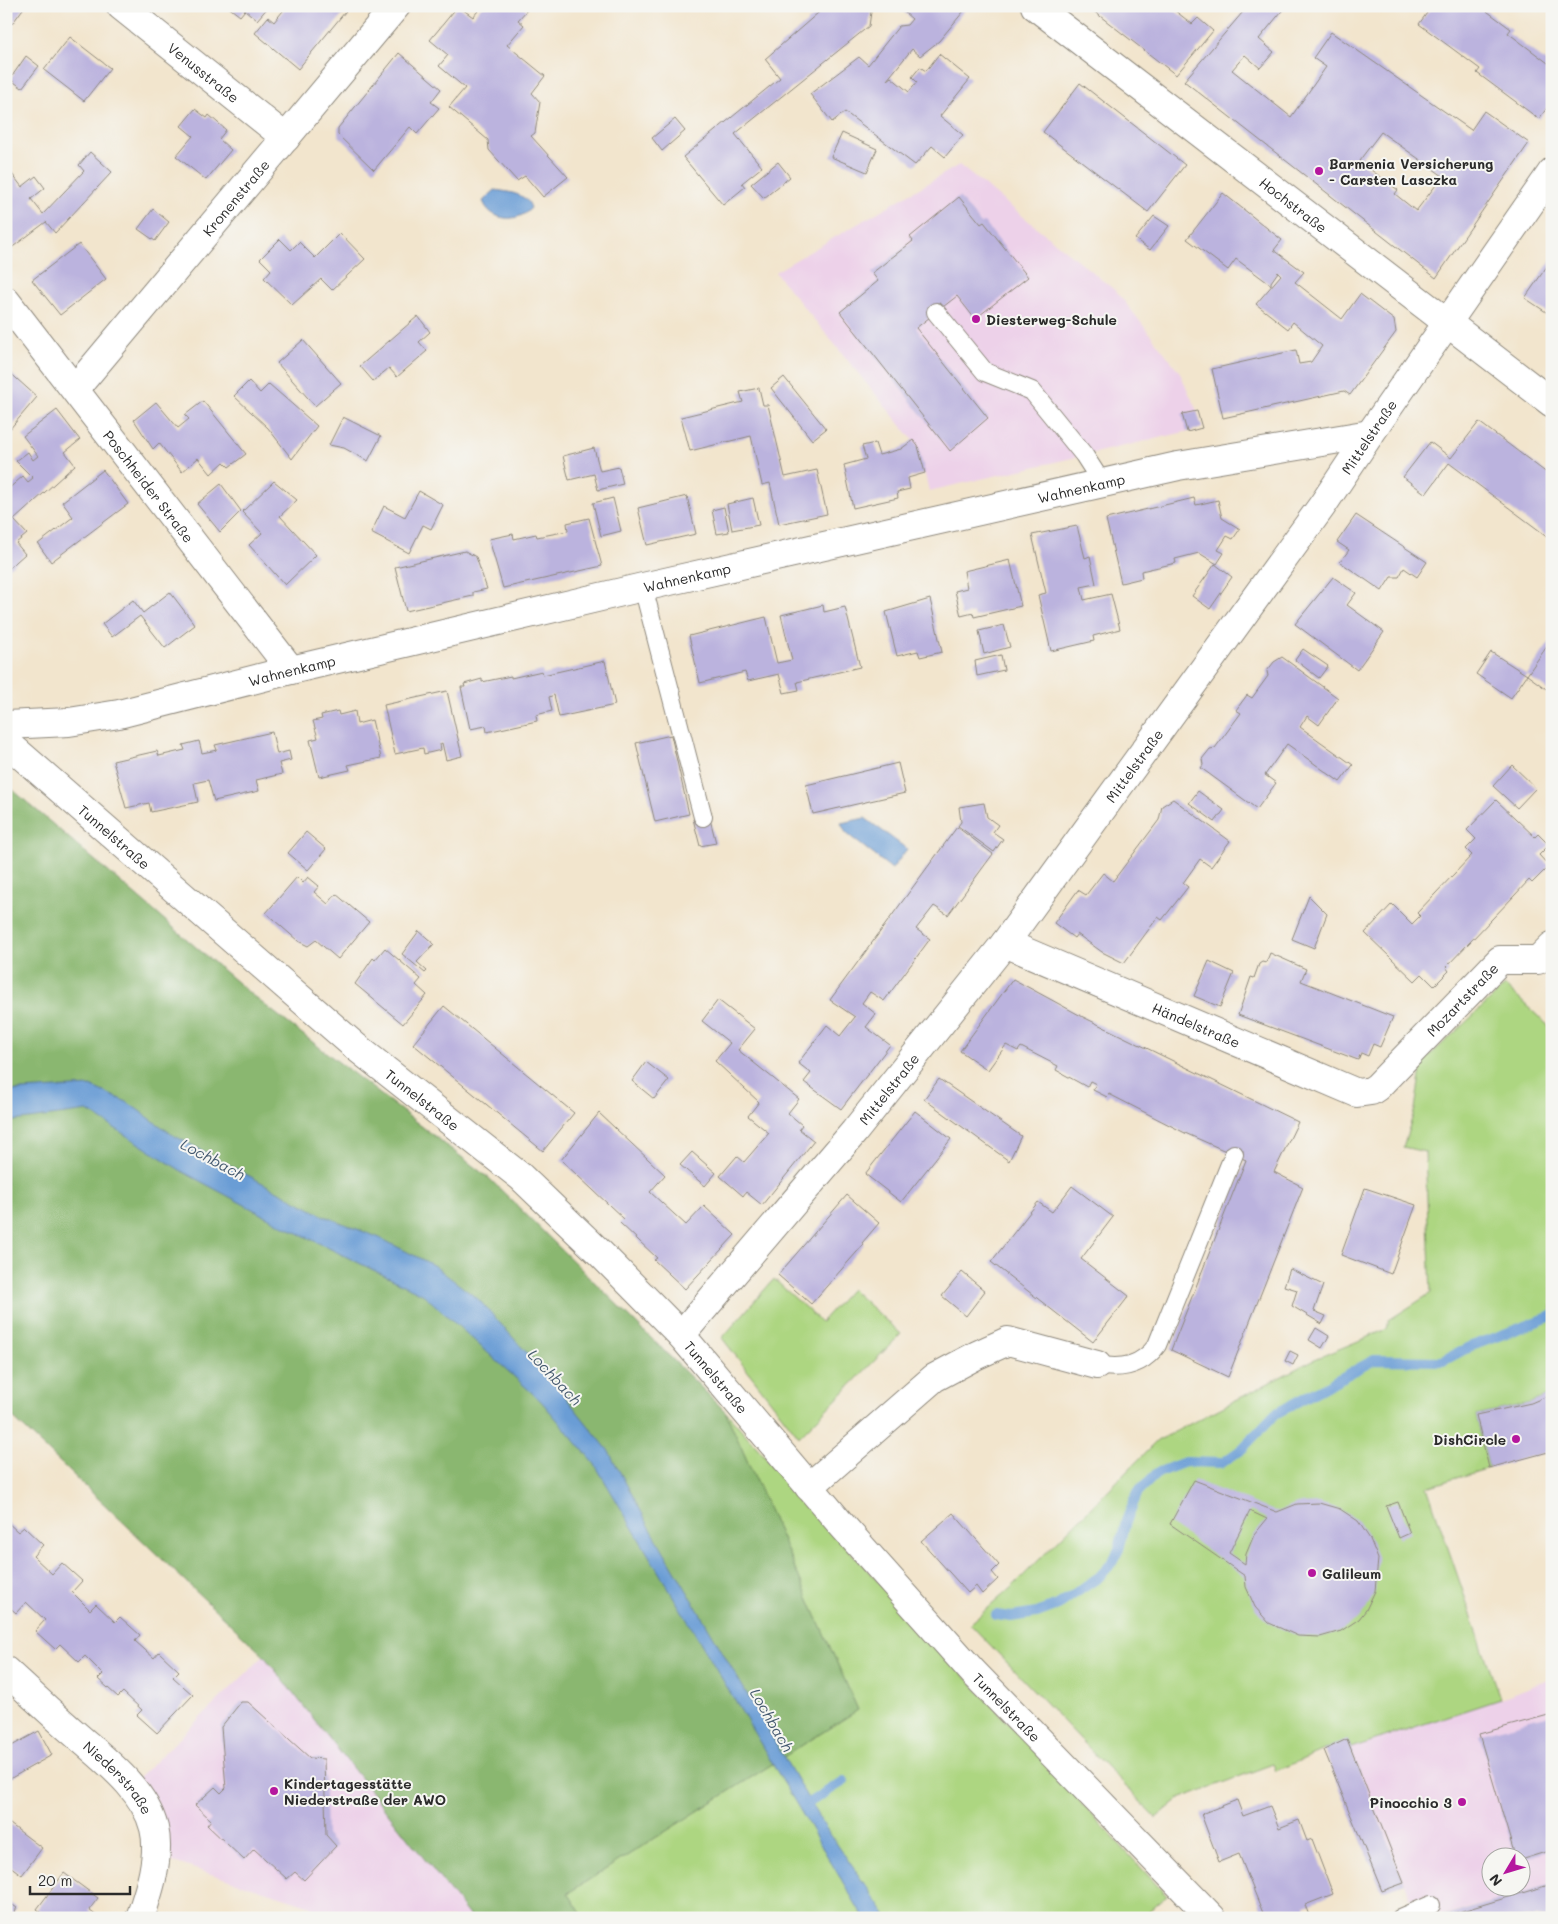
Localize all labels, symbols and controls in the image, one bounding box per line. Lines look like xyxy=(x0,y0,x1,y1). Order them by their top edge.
street label: Venusstraße xyxy=(164,38,243,107)
place label: Barmenia Versicherung - Carsten Lasczka xyxy=(1329,154,1493,189)
street label: Kronenstraße xyxy=(198,155,273,240)
marker: Barmenia Versicherung - Carsten Lasczka xyxy=(1313,165,1325,177)
street label: Hochstraße xyxy=(1256,172,1331,237)
place label: Diesterweg-Schule xyxy=(986,310,1117,329)
marker: Diesterweg-Schule xyxy=(970,313,982,325)
street label: Mittelstraße xyxy=(1336,396,1401,478)
street label: Poschheider Straße xyxy=(100,426,198,546)
street label: Wahnenkamp xyxy=(1035,469,1127,507)
street label: Wahnenkamp xyxy=(641,558,733,596)
street label: Wahnenkamp xyxy=(246,650,337,690)
street label: Mittelstraße xyxy=(1101,725,1167,806)
street label: Tunnelstraße xyxy=(75,800,155,873)
street label: Mozartstraße xyxy=(1422,958,1502,1040)
street label: Händelstraße xyxy=(1149,997,1243,1052)
street label: Mittelstraße xyxy=(854,1049,923,1128)
street label: Tunnelstraße xyxy=(382,1064,464,1135)
water label: Lochbach xyxy=(177,1134,249,1184)
street label: Tunnelstraße xyxy=(680,1337,753,1417)
water label: Lochbach xyxy=(524,1344,586,1410)
place label: DishCircle xyxy=(1433,1430,1506,1449)
marker: DishCircle xyxy=(1510,1433,1522,1445)
place label: Galileum xyxy=(1322,1564,1381,1583)
marker: Galileum xyxy=(1306,1567,1318,1579)
street label: Tunnelstraße xyxy=(969,1668,1045,1746)
water label: Lochbach xyxy=(746,1685,798,1755)
street label: Niederstraße xyxy=(80,1736,157,1817)
place label: Kindertagesstätte Niederstraße der AWO xyxy=(284,1774,446,1809)
marker: Kindertagesstätte Niederstraße der AWO xyxy=(268,1785,280,1797)
place label: Pinocchio 3 xyxy=(1370,1793,1452,1812)
marker: Pinocchio 3 xyxy=(1456,1796,1468,1808)
north arrow xyxy=(1480,1846,1530,1896)
scale bar xyxy=(30,1864,130,1896)
text: 20 m xyxy=(38,1870,72,1890)
text: N xyxy=(1485,1870,1506,1890)

